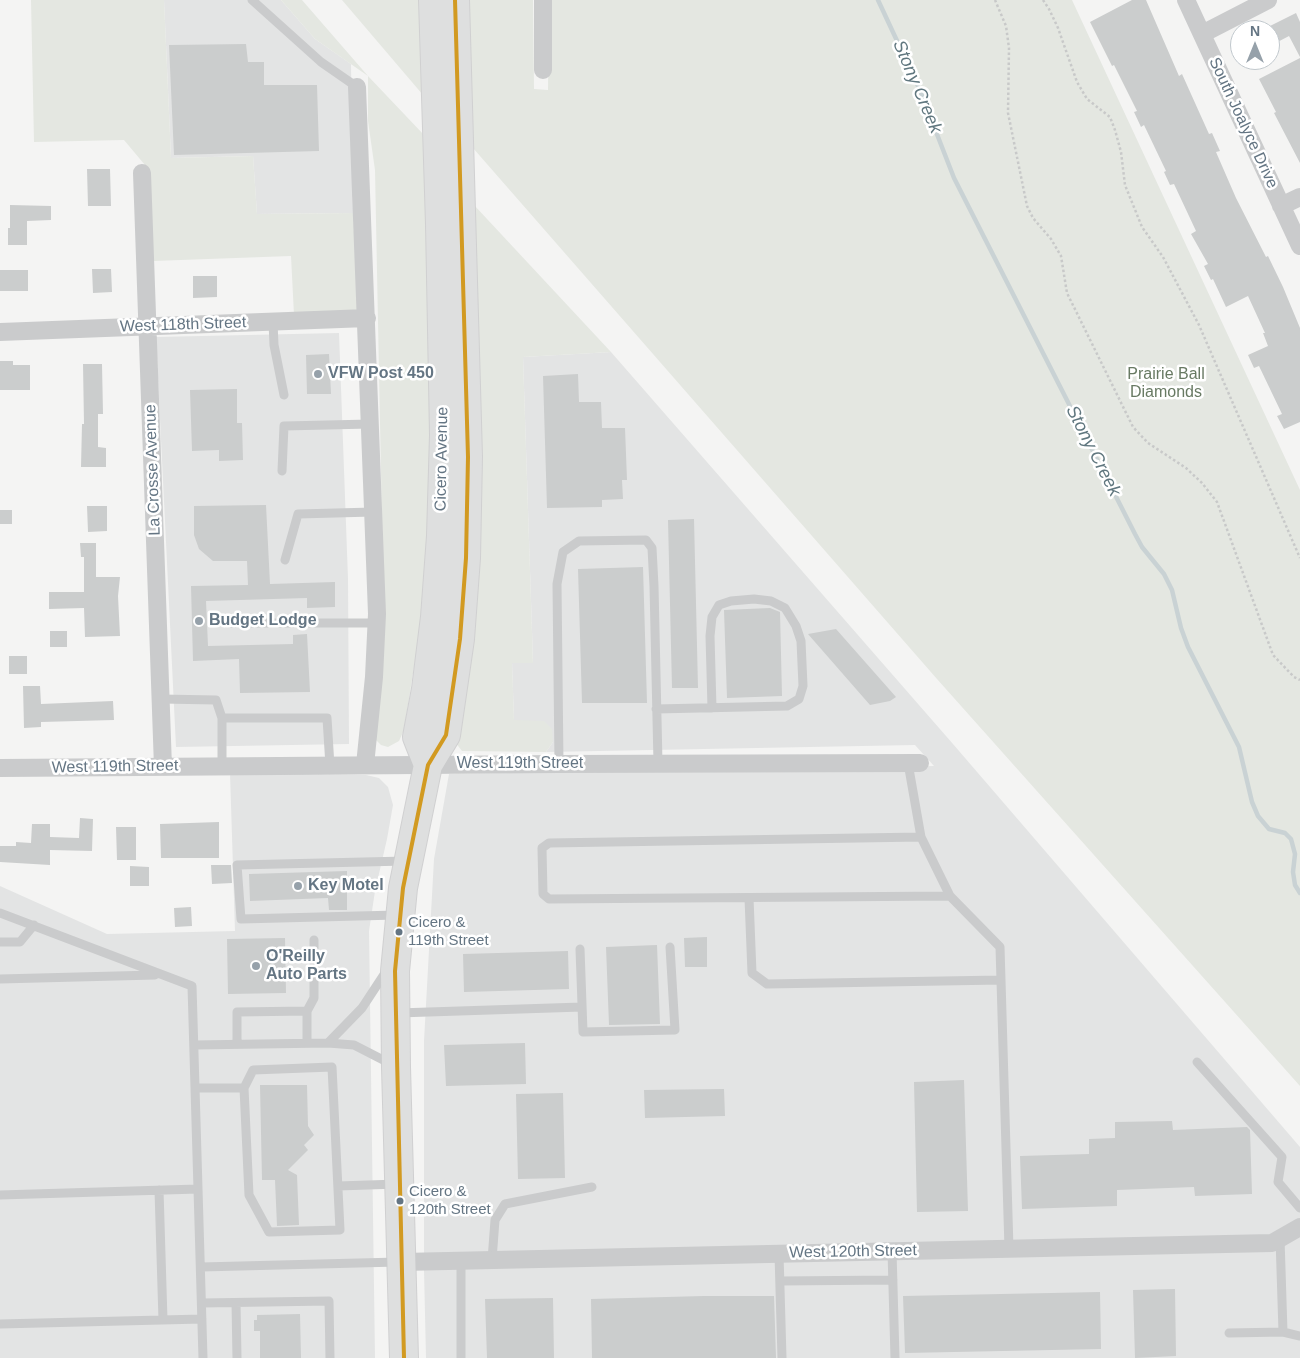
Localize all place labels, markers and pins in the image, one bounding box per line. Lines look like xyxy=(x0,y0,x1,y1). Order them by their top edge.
place label: VFW Post 450 xyxy=(328,364,434,384)
marker: VFW Post 450 xyxy=(312,368,324,380)
place label: Budget Lodge xyxy=(209,611,317,631)
marker: Budget Lodge xyxy=(193,615,205,627)
place label: Key Motel xyxy=(308,876,384,896)
marker: Key Motel xyxy=(292,880,304,892)
place label: Cicero & 119th Street xyxy=(408,914,489,949)
marker: Cicero & 119th Street xyxy=(394,927,404,937)
place label: O'Reilly Auto Parts xyxy=(266,947,347,985)
marker: O'Reilly Auto Parts xyxy=(250,960,262,972)
place label: Cicero & 120th Street xyxy=(409,1183,491,1218)
marker: Cicero & 120th Street xyxy=(395,1196,405,1206)

